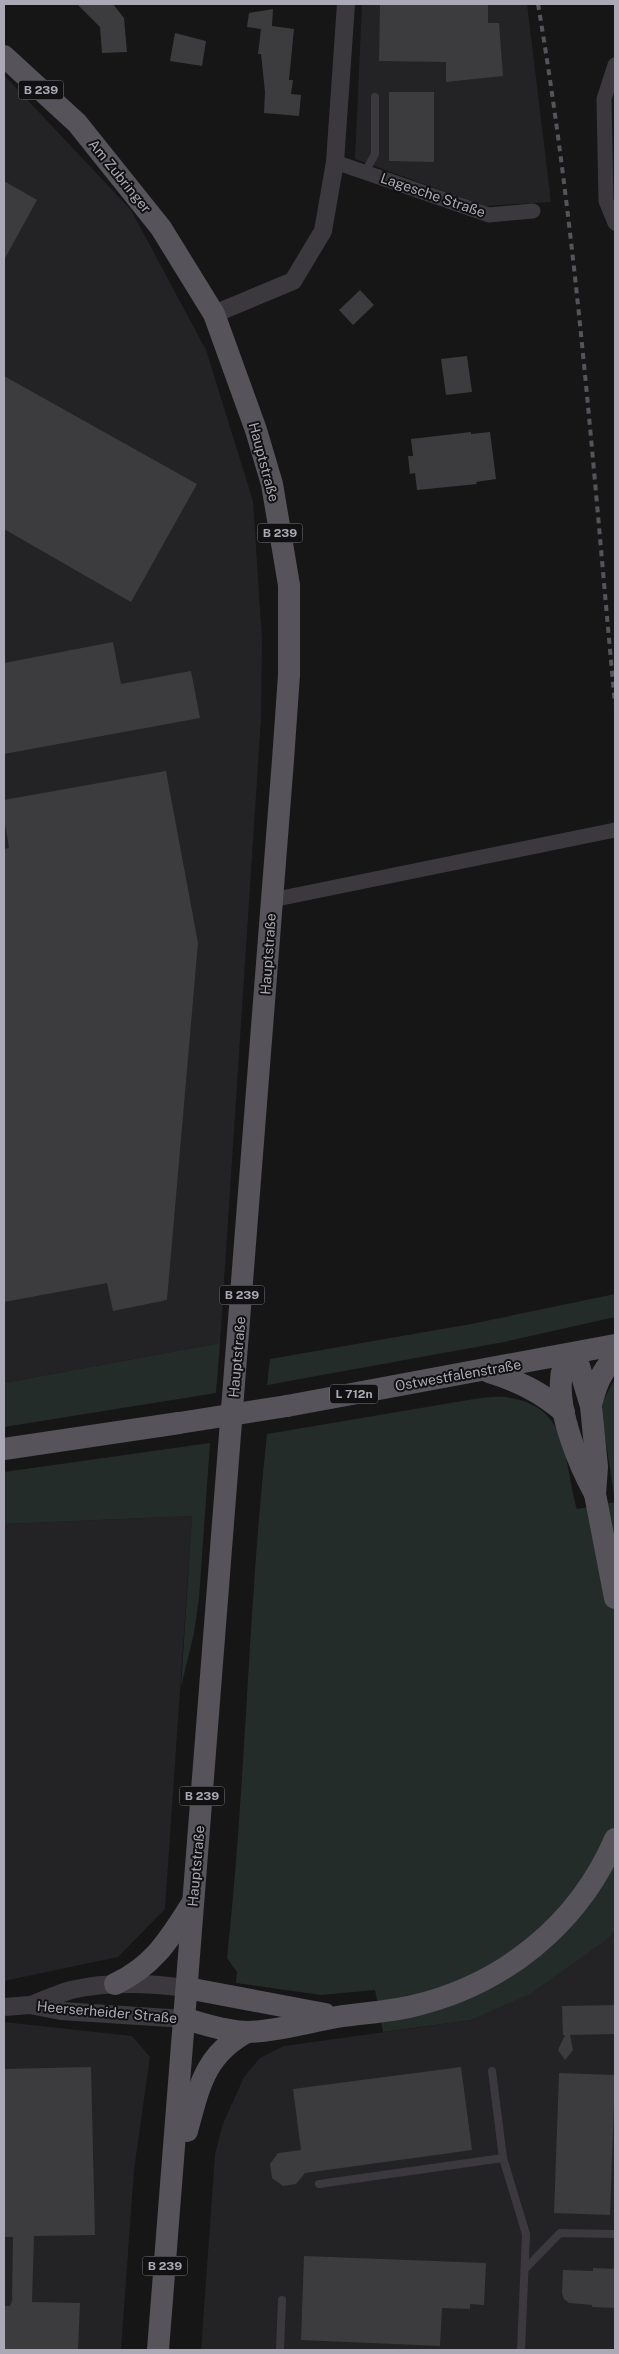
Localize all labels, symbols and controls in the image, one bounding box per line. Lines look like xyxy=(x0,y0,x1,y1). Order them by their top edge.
road number: B 239 xyxy=(18,80,64,100)
street label: Am Zubringer xyxy=(85,136,155,216)
street label: Lagesche Straße xyxy=(379,170,487,220)
street label: Hauptstraße xyxy=(246,421,282,504)
road number: B 239 xyxy=(258,524,302,542)
street label: Hauptstraße xyxy=(257,913,279,995)
road number: B 239 xyxy=(220,1286,264,1304)
street label: Hauptstraße xyxy=(225,1316,249,1398)
street label: Ostwestfalenstraße xyxy=(394,1356,522,1394)
road number: L 712n xyxy=(330,1385,378,1404)
road number: B 239 xyxy=(180,1786,224,1805)
street label: Hauptstraße xyxy=(184,1825,208,1907)
street label: Heerserheider Straße xyxy=(36,1998,178,2026)
road number: B 239 xyxy=(142,2256,188,2276)

